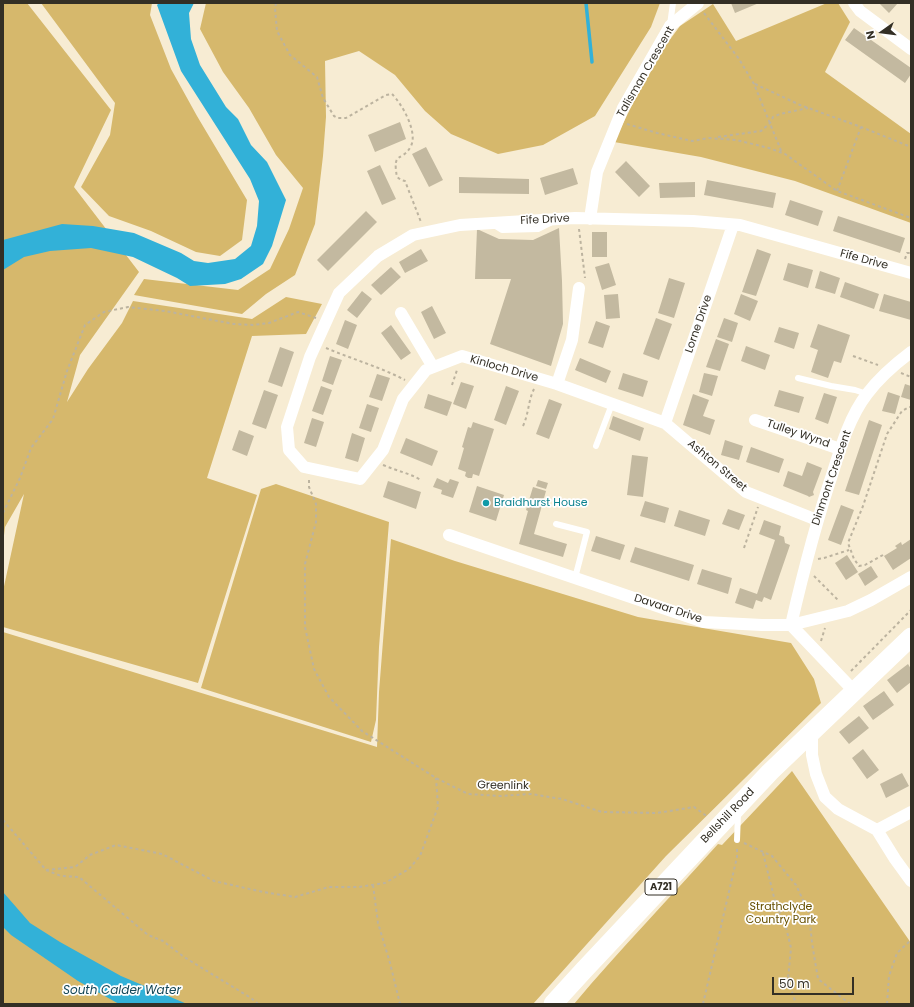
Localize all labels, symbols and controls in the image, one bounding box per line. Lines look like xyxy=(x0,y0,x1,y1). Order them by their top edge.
north arrow xyxy=(862,12,902,52)
street label: Talisman Crescent xyxy=(615,24,677,120)
text: N xyxy=(862,29,879,41)
street label: Fife Drive xyxy=(520,212,570,228)
street label: Fife Drive xyxy=(839,247,889,273)
street label: Lorne Drive xyxy=(683,293,715,355)
street label: Kinloch Drive xyxy=(468,353,540,385)
street label: Tulley Wynd xyxy=(765,417,831,451)
street label: Dinmont Crescent xyxy=(810,429,854,527)
street label: Ashton Street xyxy=(685,437,749,495)
place label: Braidhurst House xyxy=(494,496,588,510)
marker: Braidhurst House xyxy=(481,498,491,508)
street label: Davaar Drive xyxy=(632,592,704,626)
street label: Greenlink xyxy=(477,779,529,793)
street label: Bellshill Road xyxy=(698,786,758,846)
road number: A721 xyxy=(645,879,677,895)
park label: Strathclyde Country Park xyxy=(746,900,816,926)
scale bar xyxy=(774,969,856,995)
text: 50 m xyxy=(779,975,810,992)
water label: South Calder Water xyxy=(63,984,181,998)

